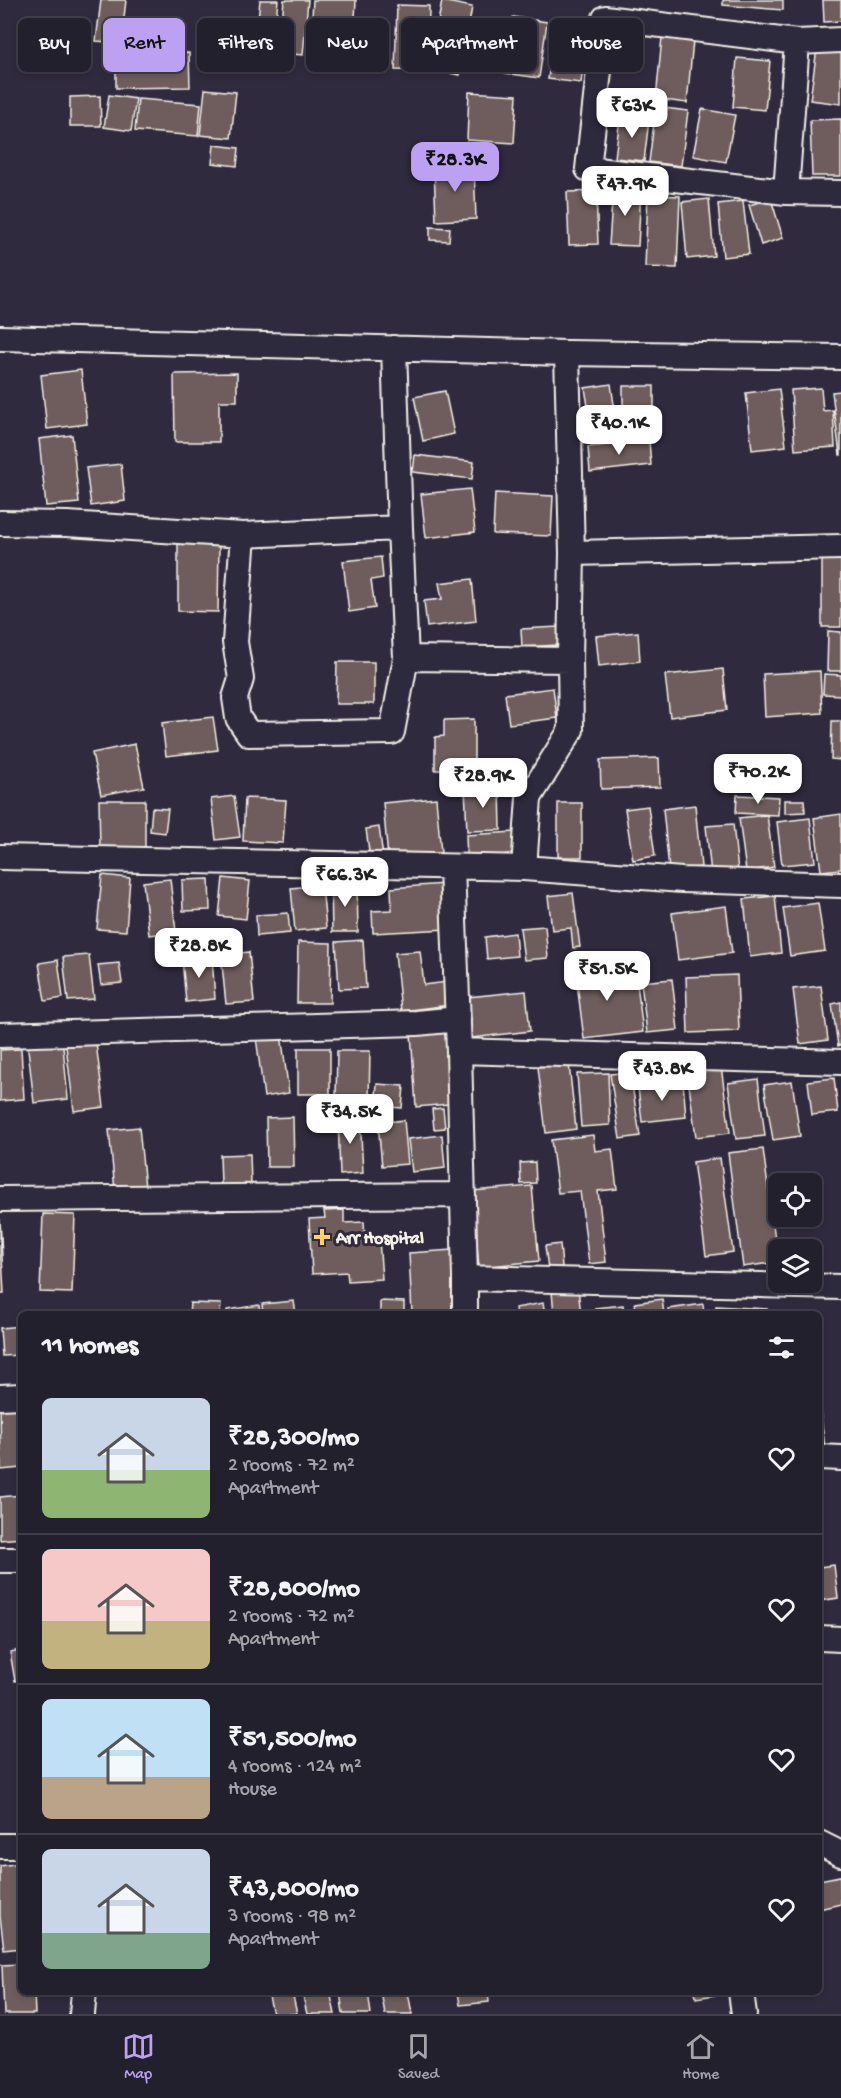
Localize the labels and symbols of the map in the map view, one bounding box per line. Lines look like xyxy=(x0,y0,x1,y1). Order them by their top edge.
pin: ₹63K xyxy=(596,88,668,139)
pin: ₹28.3K xyxy=(406,142,504,193)
pin: ₹47.9K xyxy=(576,166,674,217)
pin: ₹40.1K xyxy=(570,405,668,456)
pin: ₹70.2K xyxy=(709,754,807,805)
pin: ₹28.9K xyxy=(434,758,532,809)
pin: ₹66.3K xyxy=(296,857,394,908)
pin: ₹28.8K xyxy=(150,928,248,979)
pin: ₹51.5K xyxy=(558,951,656,1002)
pin: ₹43.8K xyxy=(613,1051,711,1102)
pin: ₹34.5K xyxy=(301,1094,399,1145)
marker: Arr Hospital xyxy=(313,1228,331,1246)
place label: Arr Hospital xyxy=(335,1229,424,1250)

